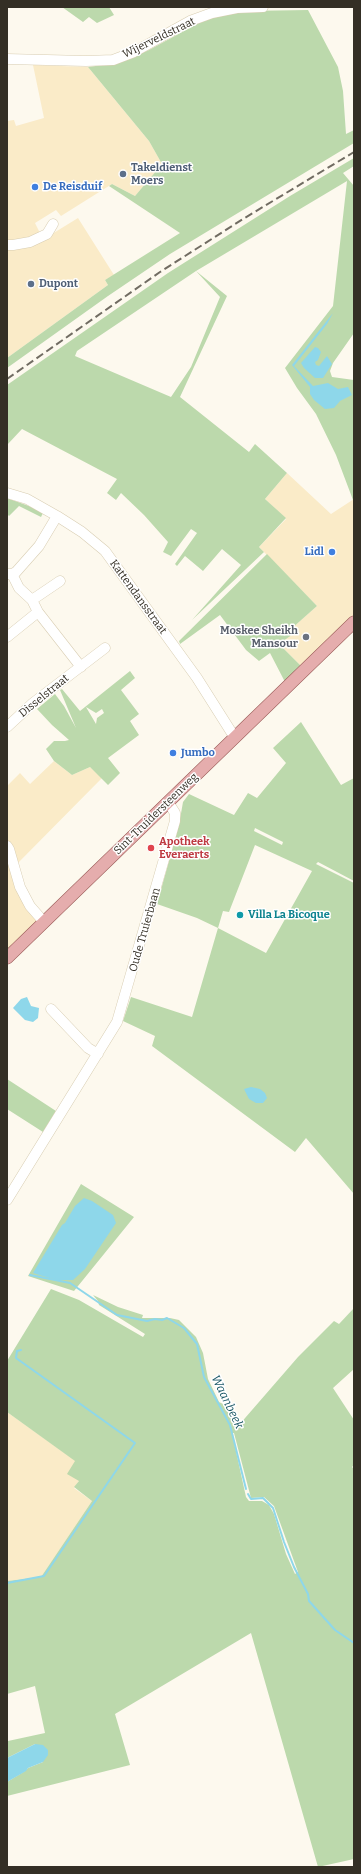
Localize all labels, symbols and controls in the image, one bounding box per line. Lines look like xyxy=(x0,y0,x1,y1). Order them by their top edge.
street label: Wijerveldstraat xyxy=(121,15,197,61)
place label: Takeldienst Moers xyxy=(131,161,192,187)
marker: Takeldienst Moers xyxy=(118,169,128,179)
place label: De Reisduif xyxy=(43,180,102,194)
marker: De Reisduif xyxy=(30,182,40,192)
place label: Dupont xyxy=(39,277,78,291)
marker: Dupont xyxy=(26,279,36,289)
place label: Lidl xyxy=(304,545,324,559)
marker: Lidl xyxy=(327,547,337,557)
street label: Kattendansstraat xyxy=(107,557,169,637)
place label: Moskee Sheikh Mansour xyxy=(220,624,298,650)
marker: Moskee Sheikh Mansour xyxy=(301,632,311,642)
street label: Disselstraat xyxy=(16,672,72,720)
place label: Jumbo xyxy=(181,746,215,760)
marker: Jumbo xyxy=(168,748,178,758)
street label: Sint-Truidersteenweg xyxy=(111,770,201,858)
place label: Apotheek Everaerts xyxy=(159,835,210,861)
marker: Apotheek Everaerts xyxy=(146,843,156,853)
street label: Oude Truierbaan xyxy=(127,886,163,974)
place label: Villa La Bicoque xyxy=(248,908,330,922)
marker: Villa La Bicoque xyxy=(235,910,245,920)
water label: Waanbeek xyxy=(208,1373,246,1431)

